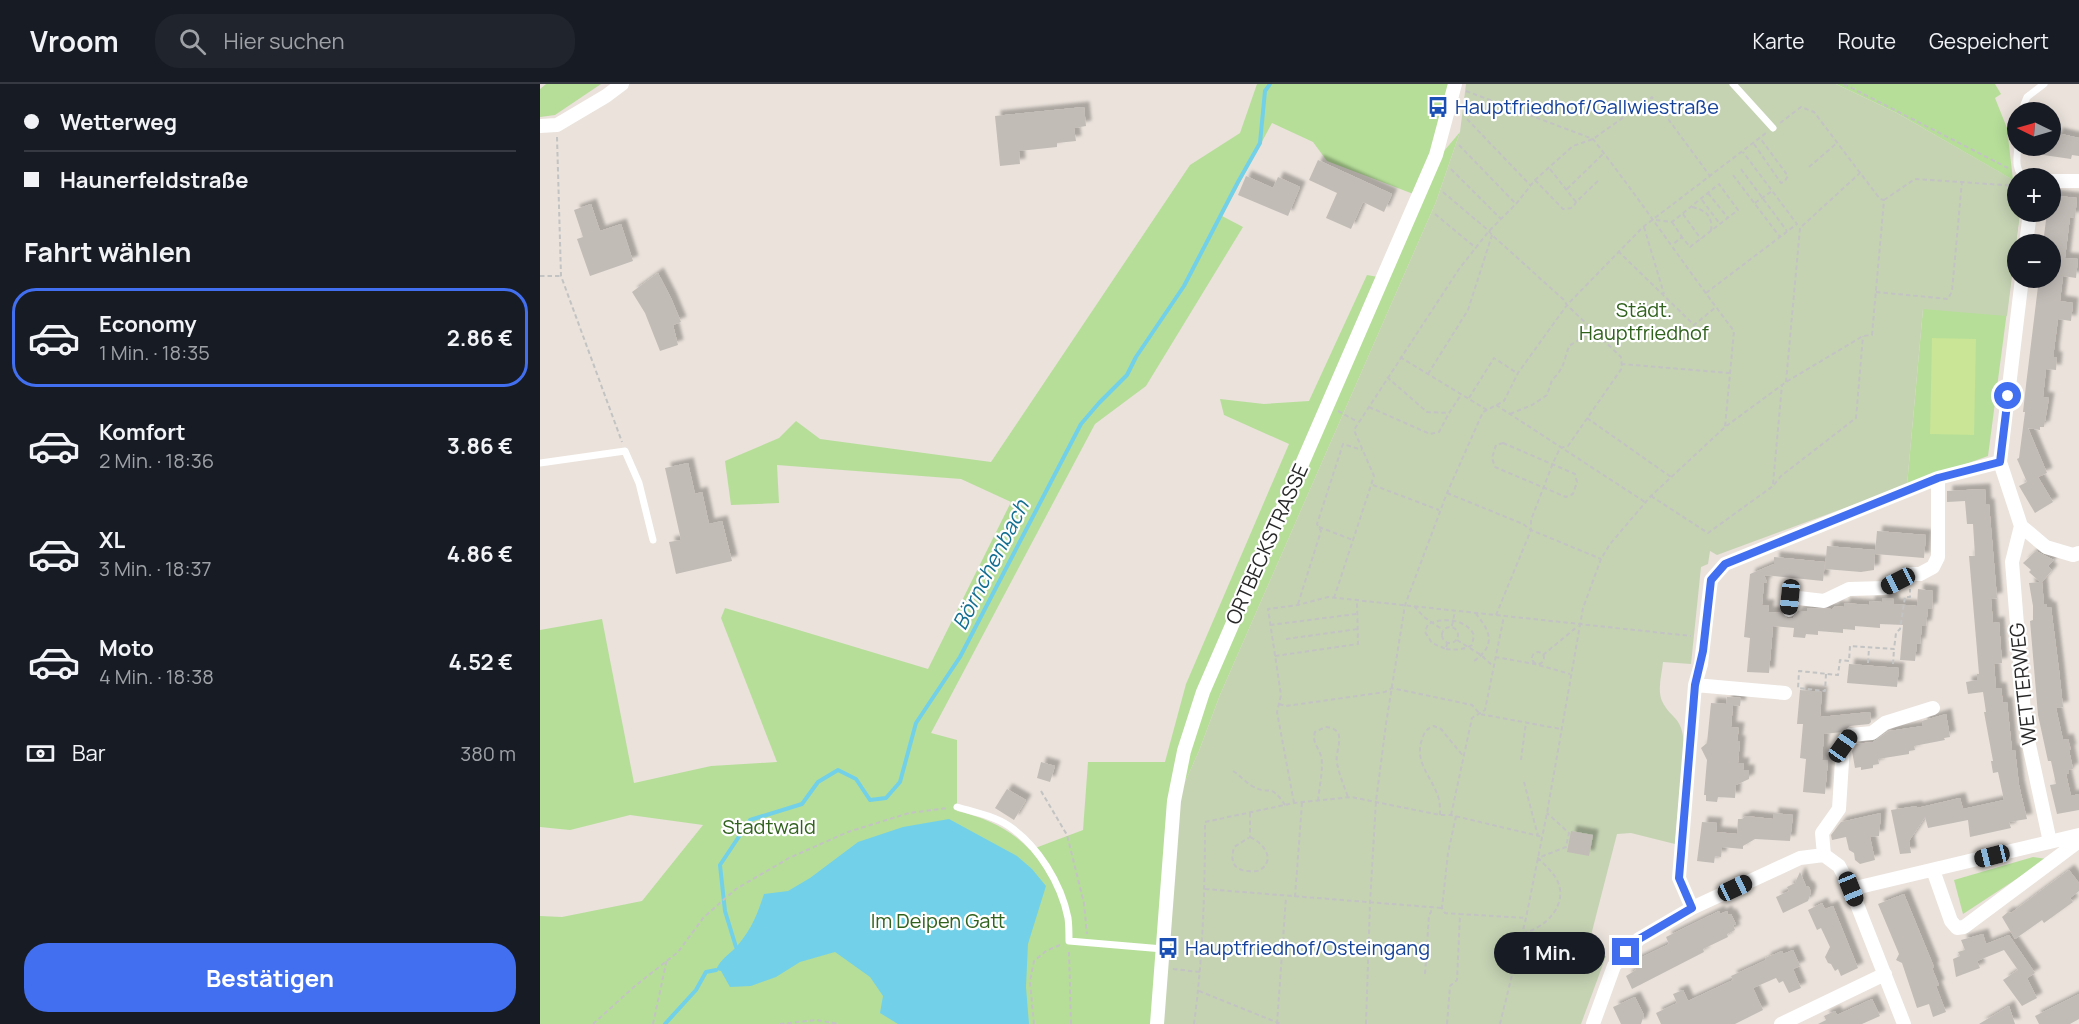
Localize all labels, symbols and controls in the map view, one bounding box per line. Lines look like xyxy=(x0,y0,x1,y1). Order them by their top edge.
search box xyxy=(155,14,575,68)
text: Vroom xyxy=(30,22,119,60)
icon: search xyxy=(176,25,209,58)
text: Hier suchen xyxy=(224,26,344,56)
text: Karte xyxy=(1753,27,1805,55)
text: Route xyxy=(1838,27,1896,55)
text: Gespeichert xyxy=(1929,27,2049,55)
place label: Hauptfriedhof/Gallwiestraße xyxy=(1455,93,1719,120)
bus stop icon: Hauptfriedhof/Gallwiestraße xyxy=(1426,95,1450,119)
north arrow xyxy=(2007,102,2061,156)
map controls xyxy=(2007,102,2061,288)
text: Wetterweg xyxy=(60,107,177,137)
text: Haunerfeldstraße xyxy=(60,165,249,195)
button: + xyxy=(2007,168,2061,222)
text: Fahrt wählen xyxy=(24,233,192,270)
button: − xyxy=(2007,234,2061,288)
park label: Städt. Hauptfriedhof xyxy=(1579,296,1709,346)
text: Economy xyxy=(99,309,197,339)
icon: car xyxy=(27,311,81,365)
text: 2.86 € xyxy=(447,323,513,353)
text: 1 Min. · 18:35 xyxy=(99,339,210,366)
route start xyxy=(1994,382,2021,409)
text: Komfort xyxy=(99,417,186,447)
icon: car xyxy=(27,419,81,473)
text: 3.86 € xyxy=(447,431,513,461)
text: 2 Min. · 18:36 xyxy=(99,447,214,474)
street label: ORTBECKSTRASSE xyxy=(1219,459,1314,628)
water label: Börnchenbach xyxy=(945,494,1036,634)
text: XL xyxy=(99,525,125,555)
icon: car xyxy=(27,527,81,581)
text: 4.86 € xyxy=(447,539,513,569)
text: 3 Min. · 18:37 xyxy=(99,555,212,582)
car xyxy=(1878,565,1918,597)
car xyxy=(1779,578,1801,616)
street label: WETTERWEG xyxy=(2003,622,2042,747)
text: Moto xyxy=(99,633,154,663)
icon: car xyxy=(27,635,81,689)
text: 4.52 € xyxy=(449,647,513,677)
text: 4 Min. · 18:38 xyxy=(99,663,214,690)
car xyxy=(1825,726,1861,766)
icon: cash xyxy=(24,737,57,770)
text: Bar xyxy=(72,738,106,768)
text: 380 m xyxy=(460,740,516,767)
park label: Stadtwald xyxy=(722,813,816,840)
car xyxy=(1972,843,2012,869)
car xyxy=(1836,869,1866,909)
car xyxy=(1715,872,1755,904)
park label: Im Deipen Gatt xyxy=(871,907,1005,934)
callout: 1 Min. xyxy=(1494,931,1605,973)
place label: Hauptfriedhof/Osteingang xyxy=(1185,934,1430,961)
bus stop icon: Hauptfriedhof/Osteingang xyxy=(1156,936,1180,960)
route end xyxy=(1612,938,1639,965)
text: 1 Min. xyxy=(1522,939,1577,966)
button: Bestätigen xyxy=(24,943,516,1012)

